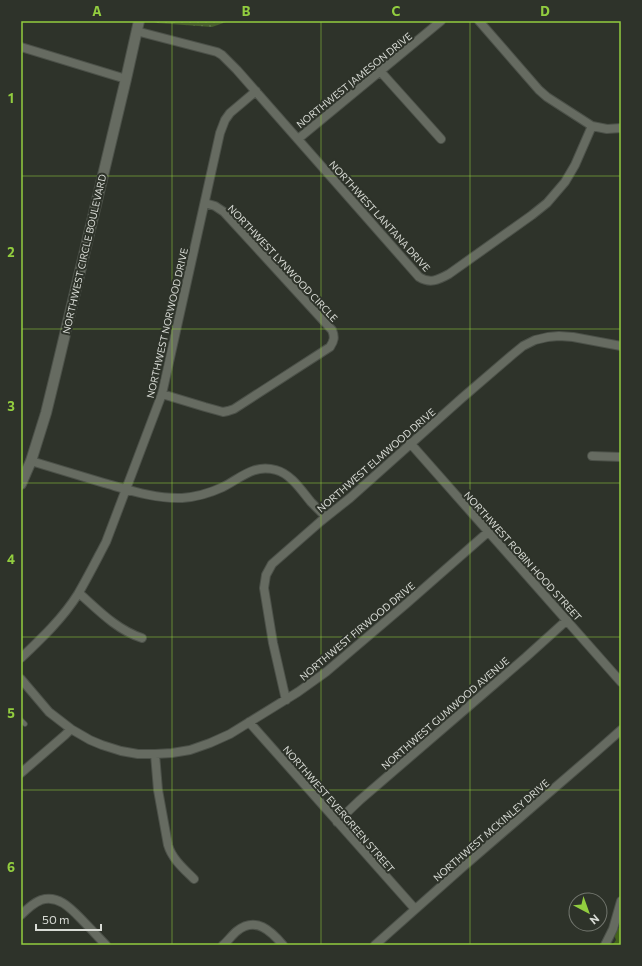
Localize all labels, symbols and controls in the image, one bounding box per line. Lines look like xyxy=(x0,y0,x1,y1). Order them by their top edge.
text: A xyxy=(92,3,102,19)
text: B xyxy=(242,3,251,19)
text: C xyxy=(392,3,401,19)
text: D xyxy=(540,3,550,19)
street label: NORTHWEST JAMESON DRIVE xyxy=(294,30,414,130)
text: 1 xyxy=(8,90,14,106)
street label: NORTHWEST LANTANA DRIVE xyxy=(327,158,433,274)
street label: NORTHWEST CIRCLE BOULEVARD xyxy=(60,173,108,335)
street label: NORTHWEST LYNWOOD CIRCLE xyxy=(226,202,340,324)
text: 2 xyxy=(7,244,15,260)
street label: NORTHWEST NORWOOD DRIVE xyxy=(144,247,190,399)
text: 3 xyxy=(7,398,15,414)
street label: NORTHWEST ELMWOOD DRIVE xyxy=(315,405,437,515)
street label: NORTHWEST ROBIN HOOD STREET xyxy=(462,489,585,624)
text: 4 xyxy=(7,551,15,567)
street label: NORTHWEST FIRWOOD DRIVE xyxy=(297,579,417,683)
street label: NORTHWEST GUMWOOD AVENUE xyxy=(379,654,511,772)
text: 5 xyxy=(7,705,15,721)
street label: NORTHWEST EVERGREEN STREET xyxy=(281,743,398,875)
street label: NORTHWEST MCKINLEY DRIVE xyxy=(431,776,551,884)
text: 6 xyxy=(7,859,15,875)
north arrow xyxy=(568,892,608,932)
scale bar xyxy=(36,906,101,932)
text: 50 m xyxy=(42,912,70,926)
text: N xyxy=(588,912,602,928)

